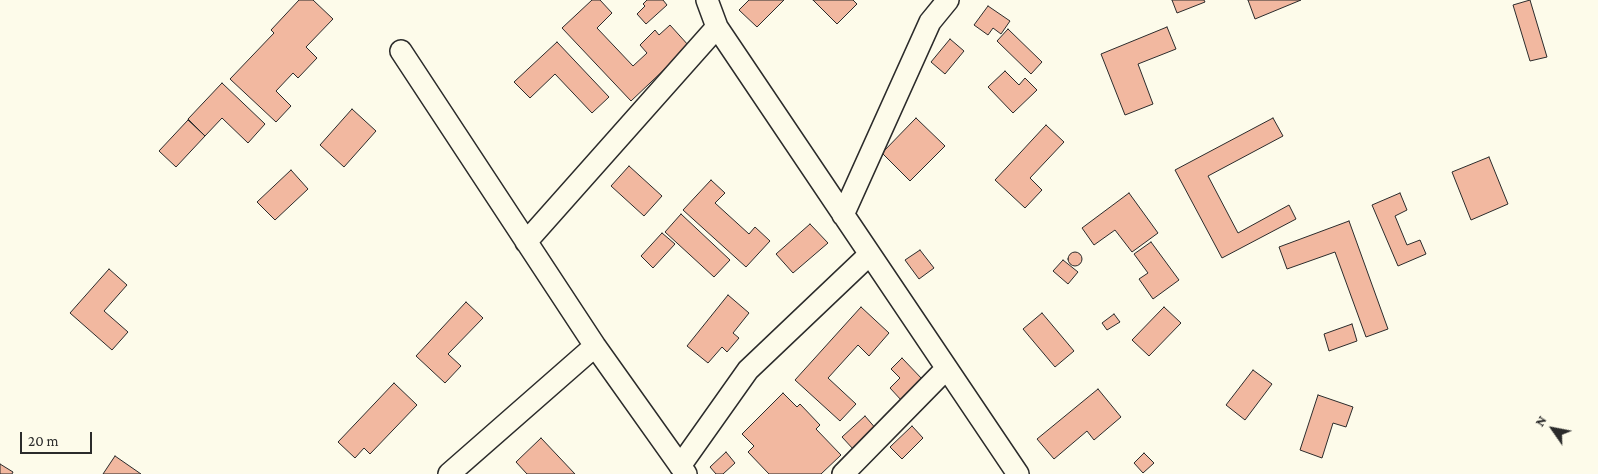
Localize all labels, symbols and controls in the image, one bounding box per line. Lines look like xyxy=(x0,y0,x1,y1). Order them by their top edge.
north arrow xyxy=(1528,404,1578,454)
text: N xyxy=(1531,412,1550,429)
scale bar xyxy=(22,422,95,454)
text: 20 m xyxy=(28,433,59,449)

